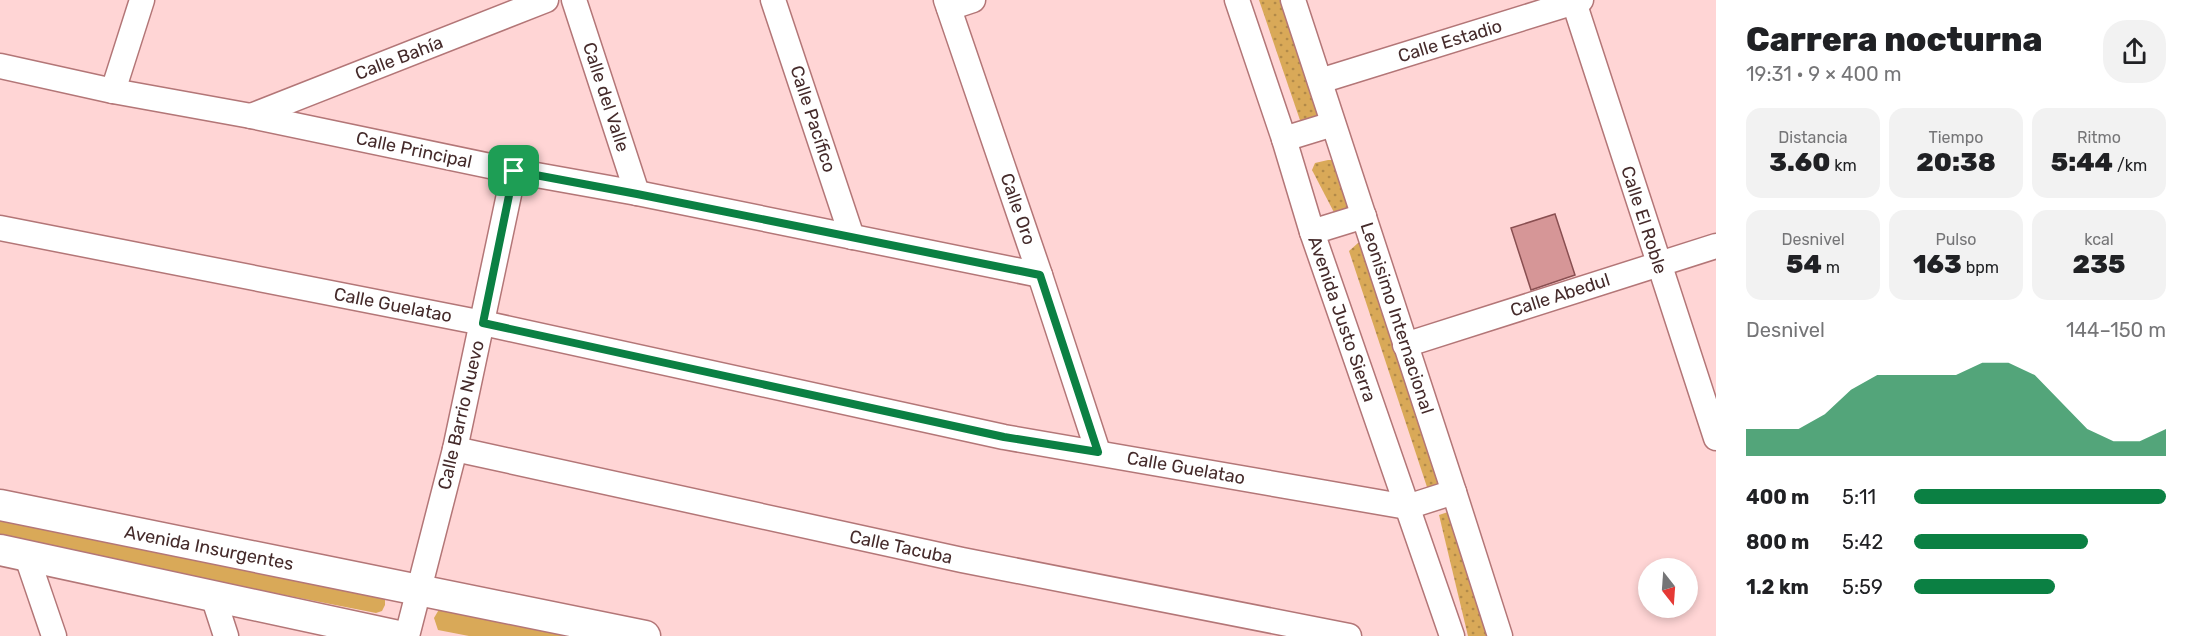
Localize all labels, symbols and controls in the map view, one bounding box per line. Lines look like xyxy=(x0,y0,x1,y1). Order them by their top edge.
street label: Calle Estadio xyxy=(1395,15,1505,67)
text: Carrera nocturna xyxy=(1746,20,2042,59)
button: share xyxy=(2103,20,2166,83)
street label: Calle Bahía xyxy=(352,31,446,85)
street label: Calle del Valle xyxy=(578,39,634,155)
text: 19:31 · 9 × 400 m xyxy=(1746,62,1902,86)
street label: Calle Pacífico xyxy=(785,63,841,175)
street label: Calle Principal xyxy=(354,127,474,173)
text: Distancia xyxy=(1778,128,1848,147)
text: Tiempo xyxy=(1929,128,1984,147)
text: Ritmo xyxy=(2077,128,2121,147)
pin xyxy=(488,145,539,196)
text: 3.60 xyxy=(1769,147,1830,178)
text: 20:38 xyxy=(1916,147,1996,178)
text: 5:44 xyxy=(2051,147,2113,178)
icon: arrive xyxy=(497,154,530,187)
text: km xyxy=(1830,156,1857,175)
text: /km xyxy=(2113,156,2147,175)
street label: Calle El Roble xyxy=(1616,163,1672,277)
street label: Calle Oro xyxy=(995,170,1041,248)
street label: Leonisimo Internacional xyxy=(1356,219,1438,417)
text: Desnivel xyxy=(1781,230,1845,249)
text: Pulso xyxy=(1935,230,1977,249)
text: kcal xyxy=(2084,230,2114,249)
street label: Avenida Justo Sierra xyxy=(1303,233,1381,405)
text: 54 xyxy=(1786,249,1822,280)
text: 163 xyxy=(1913,249,1962,280)
text: 235 xyxy=(2073,249,2125,280)
text: m xyxy=(1822,258,1840,277)
text: bpm xyxy=(1962,258,1999,277)
street label: Calle Abedul xyxy=(1507,269,1613,321)
street label: Calle Guelatao xyxy=(332,283,454,327)
text: Desnivel xyxy=(1746,318,1825,342)
text: 144–150 m xyxy=(2066,318,2166,342)
street label: Calle Barrio Nuevo xyxy=(433,338,489,492)
street label: Calle Guelatao xyxy=(1125,447,1247,489)
text: 400 m xyxy=(1746,485,1809,509)
text: 5:11 xyxy=(1842,485,1876,509)
street label: Avenida Insurgentes xyxy=(123,521,295,575)
street label: Calle Tacuba xyxy=(847,525,955,569)
text: 800 m xyxy=(1746,530,1809,554)
text: 5:42 xyxy=(1842,530,1883,554)
north arrow xyxy=(1638,558,1698,618)
map controls xyxy=(1638,558,1698,618)
text: 1.2 km xyxy=(1746,575,1809,599)
text: 5:59 xyxy=(1842,575,1883,599)

